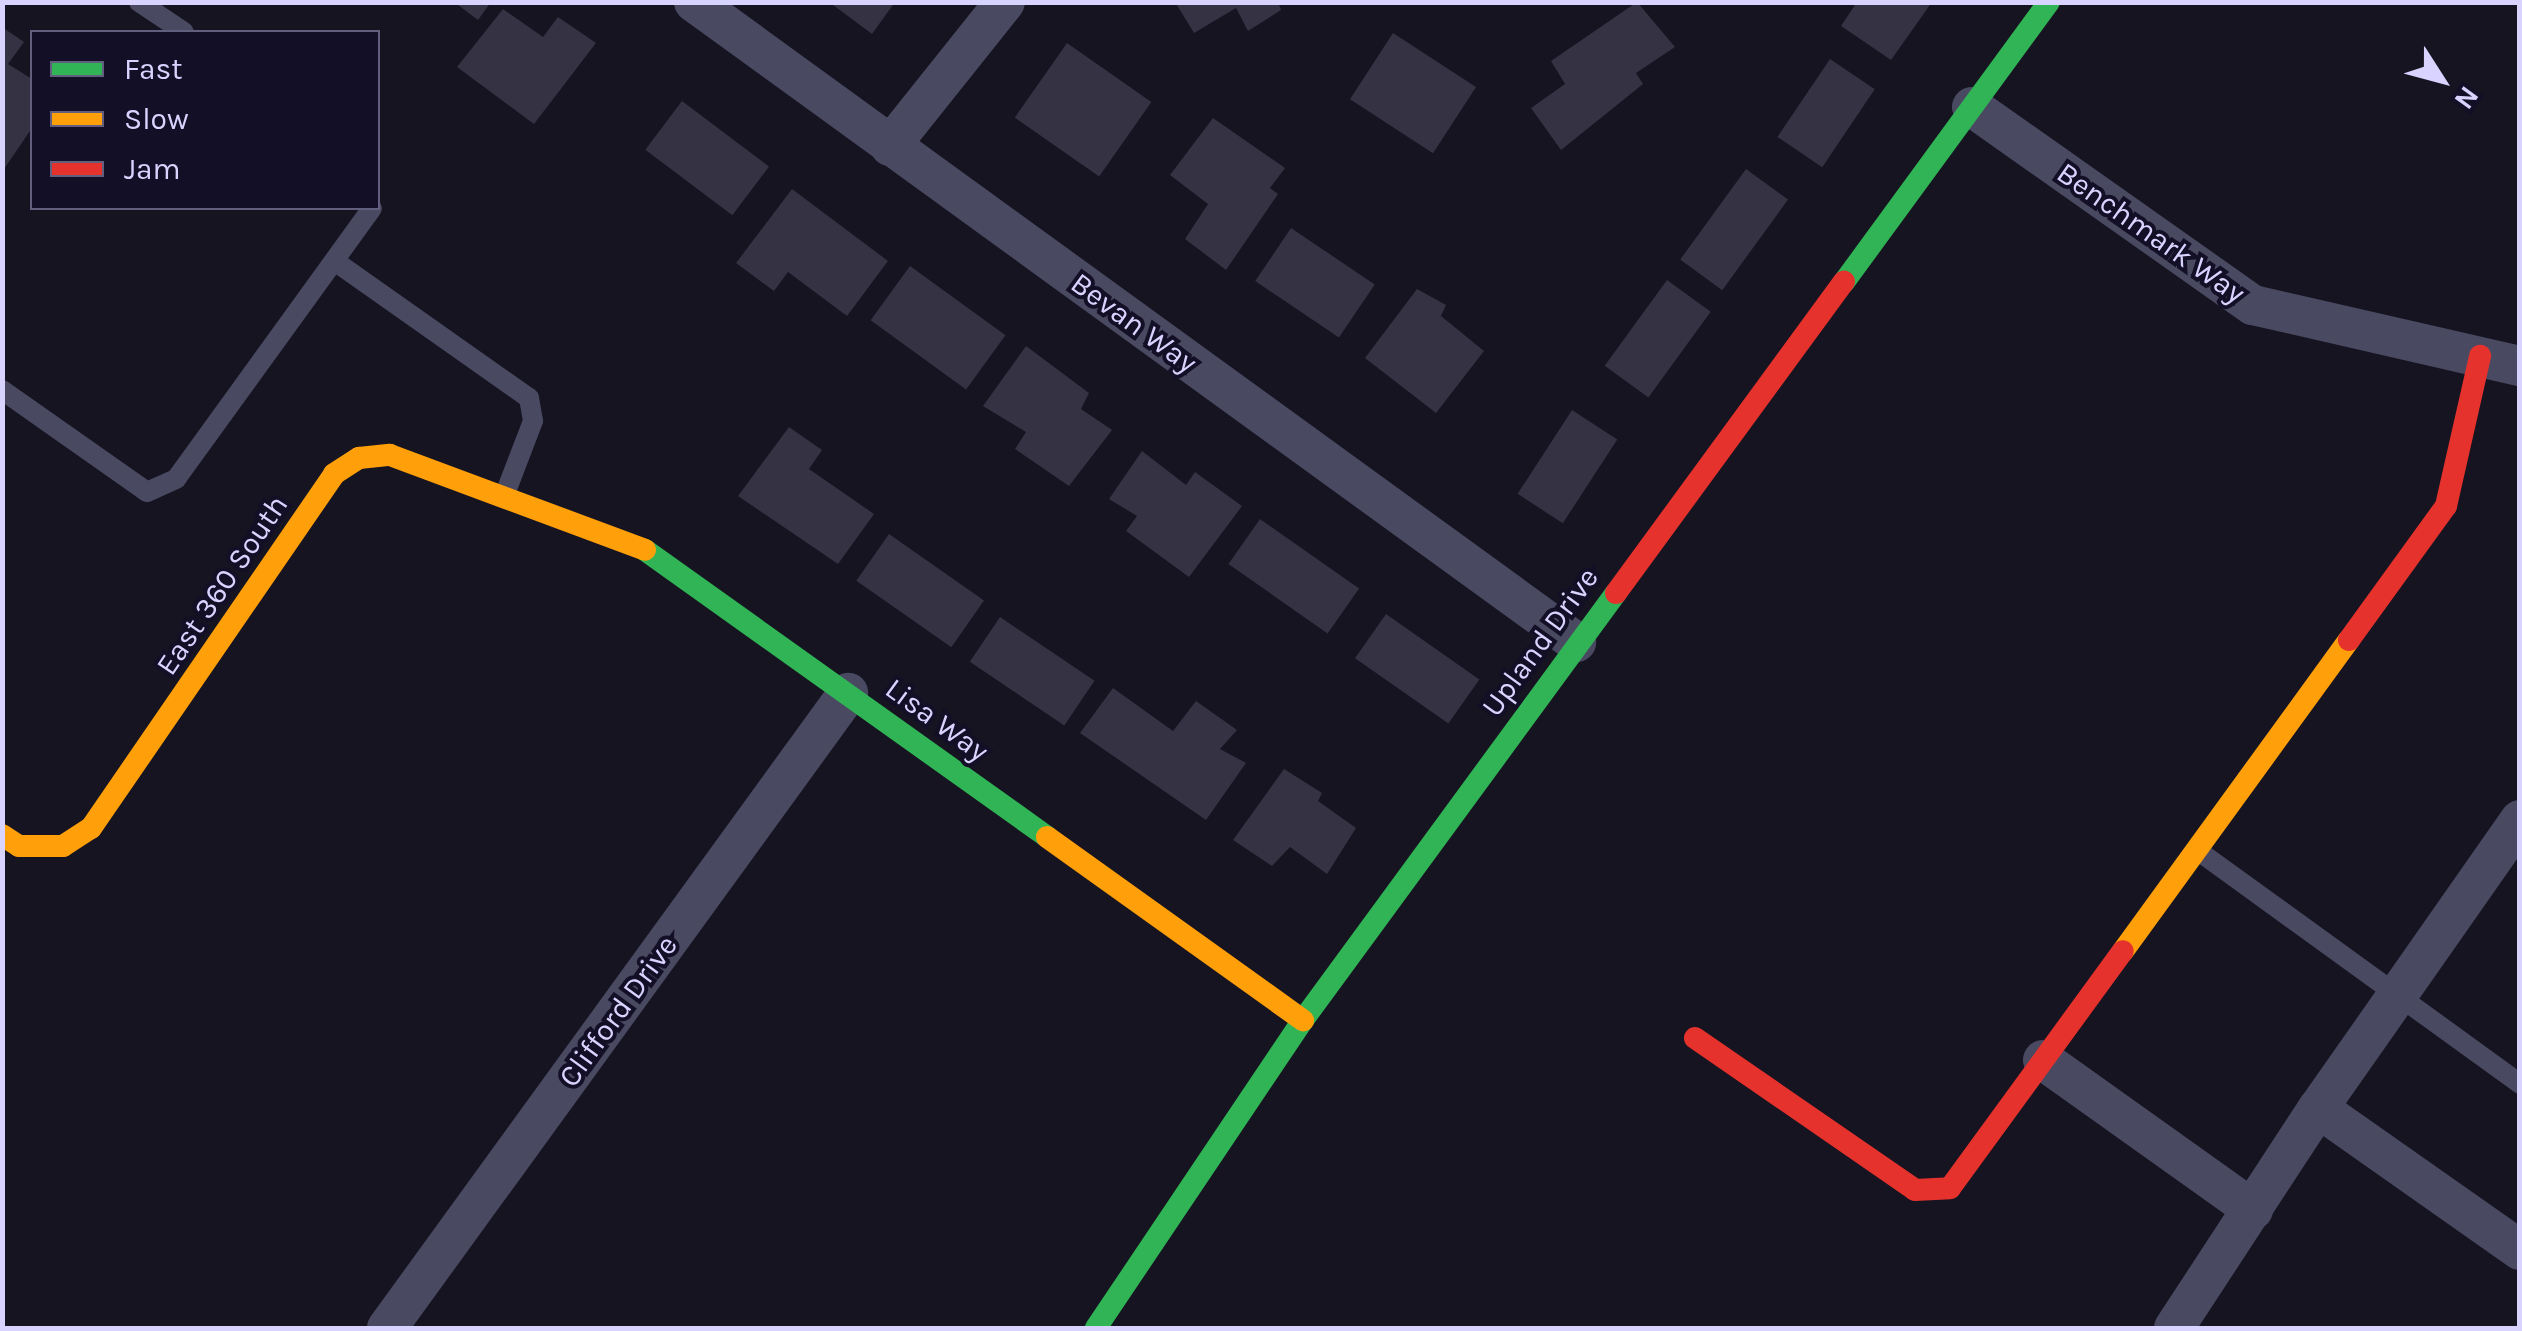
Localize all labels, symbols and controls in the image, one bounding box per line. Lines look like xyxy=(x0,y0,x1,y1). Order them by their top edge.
legend xyxy=(30,30,380,210)
north arrow xyxy=(2392,30,2492,130)
text: Fast xyxy=(124,51,183,87)
text: N xyxy=(2447,80,2486,116)
text: Slow xyxy=(124,101,189,137)
text: Jam xyxy=(124,151,181,187)
street label: Benchmark Way xyxy=(2050,155,2252,311)
street label: Bevan Way xyxy=(1064,265,1204,381)
street label: East 360 South xyxy=(149,488,295,682)
street label: Upland Drive xyxy=(1474,561,1606,723)
street label: Lisa Way xyxy=(878,671,996,769)
street label: Clifford Drive xyxy=(551,928,685,1094)

